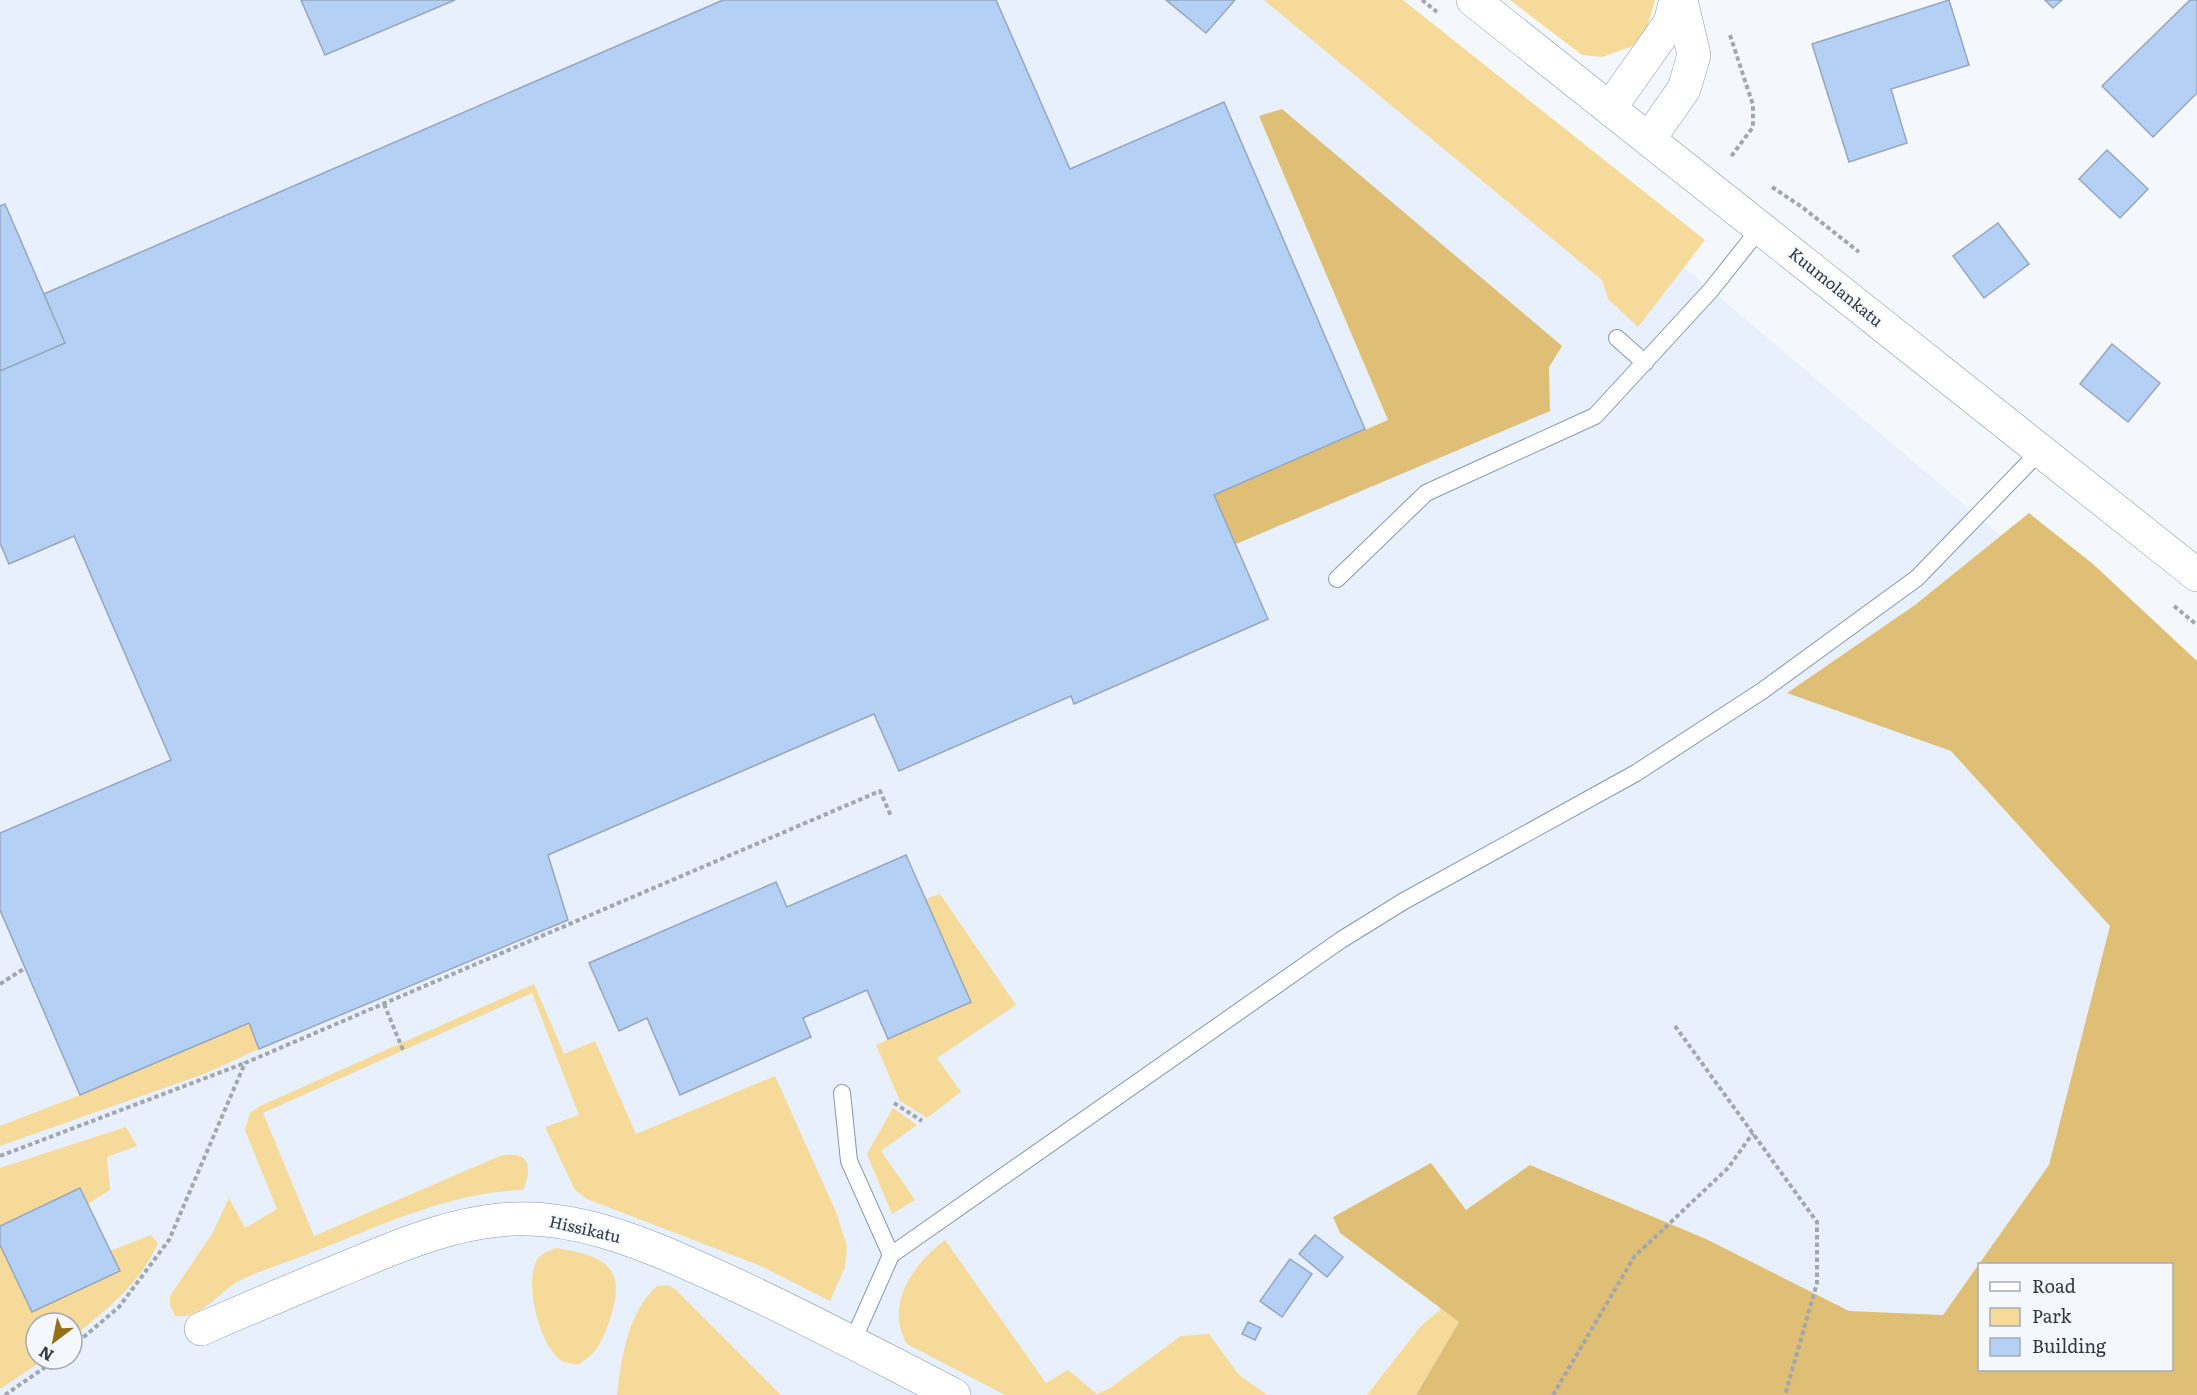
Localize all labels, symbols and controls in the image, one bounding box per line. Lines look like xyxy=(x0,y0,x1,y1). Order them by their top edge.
street label: Kuumolankatu xyxy=(1784,241,1889,332)
street label: Hissikatu xyxy=(547,1208,623,1248)
legend xyxy=(1978,1263,2173,1371)
text: Road xyxy=(2032,1272,2076,1299)
text: Park xyxy=(2032,1302,2073,1329)
north arrow xyxy=(24,1311,84,1371)
text: Building xyxy=(2032,1332,2107,1359)
text: N xyxy=(33,1341,58,1368)

